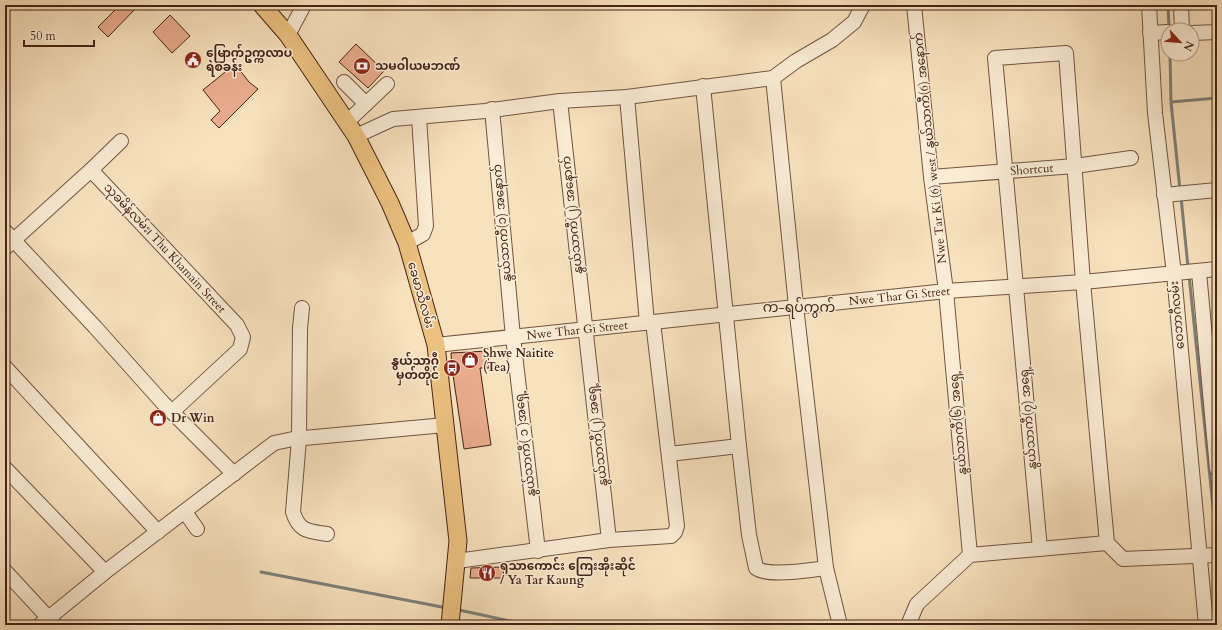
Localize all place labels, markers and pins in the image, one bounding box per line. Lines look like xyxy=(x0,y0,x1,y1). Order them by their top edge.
place label: မြောက်ဥက္ကလာပ ရဲစခန်း xyxy=(206,43,292,77)
public building icon: မြောက်ဥက္ကလာပ ရဲစခန်း xyxy=(183,50,203,70)
bank icon: သမဝါယမဘဏ် xyxy=(352,56,372,76)
place label: သမဝါယမဘဏ် xyxy=(375,56,460,74)
place label: Shwe Naitite (Tea) xyxy=(483,345,554,375)
shop icon: Shwe Naitite (Tea) xyxy=(460,350,480,370)
place label: နွယ်သာဂီ မှတ်တိုင် xyxy=(391,351,439,386)
bus stop icon: နွယ်သာဂီ မှတ်တိုင် xyxy=(442,358,462,378)
shop icon: Dr Win xyxy=(148,408,168,428)
place label: Dr Win xyxy=(171,410,215,426)
place label: ရသာကောင်း ကြေးအိုးဆိုင် / Ya Tar Kaung xyxy=(500,556,636,588)
restaurant icon: ရသာကောင်း ကြေးအိုးဆိုင် / Ya Tar Kaung xyxy=(477,563,497,583)

